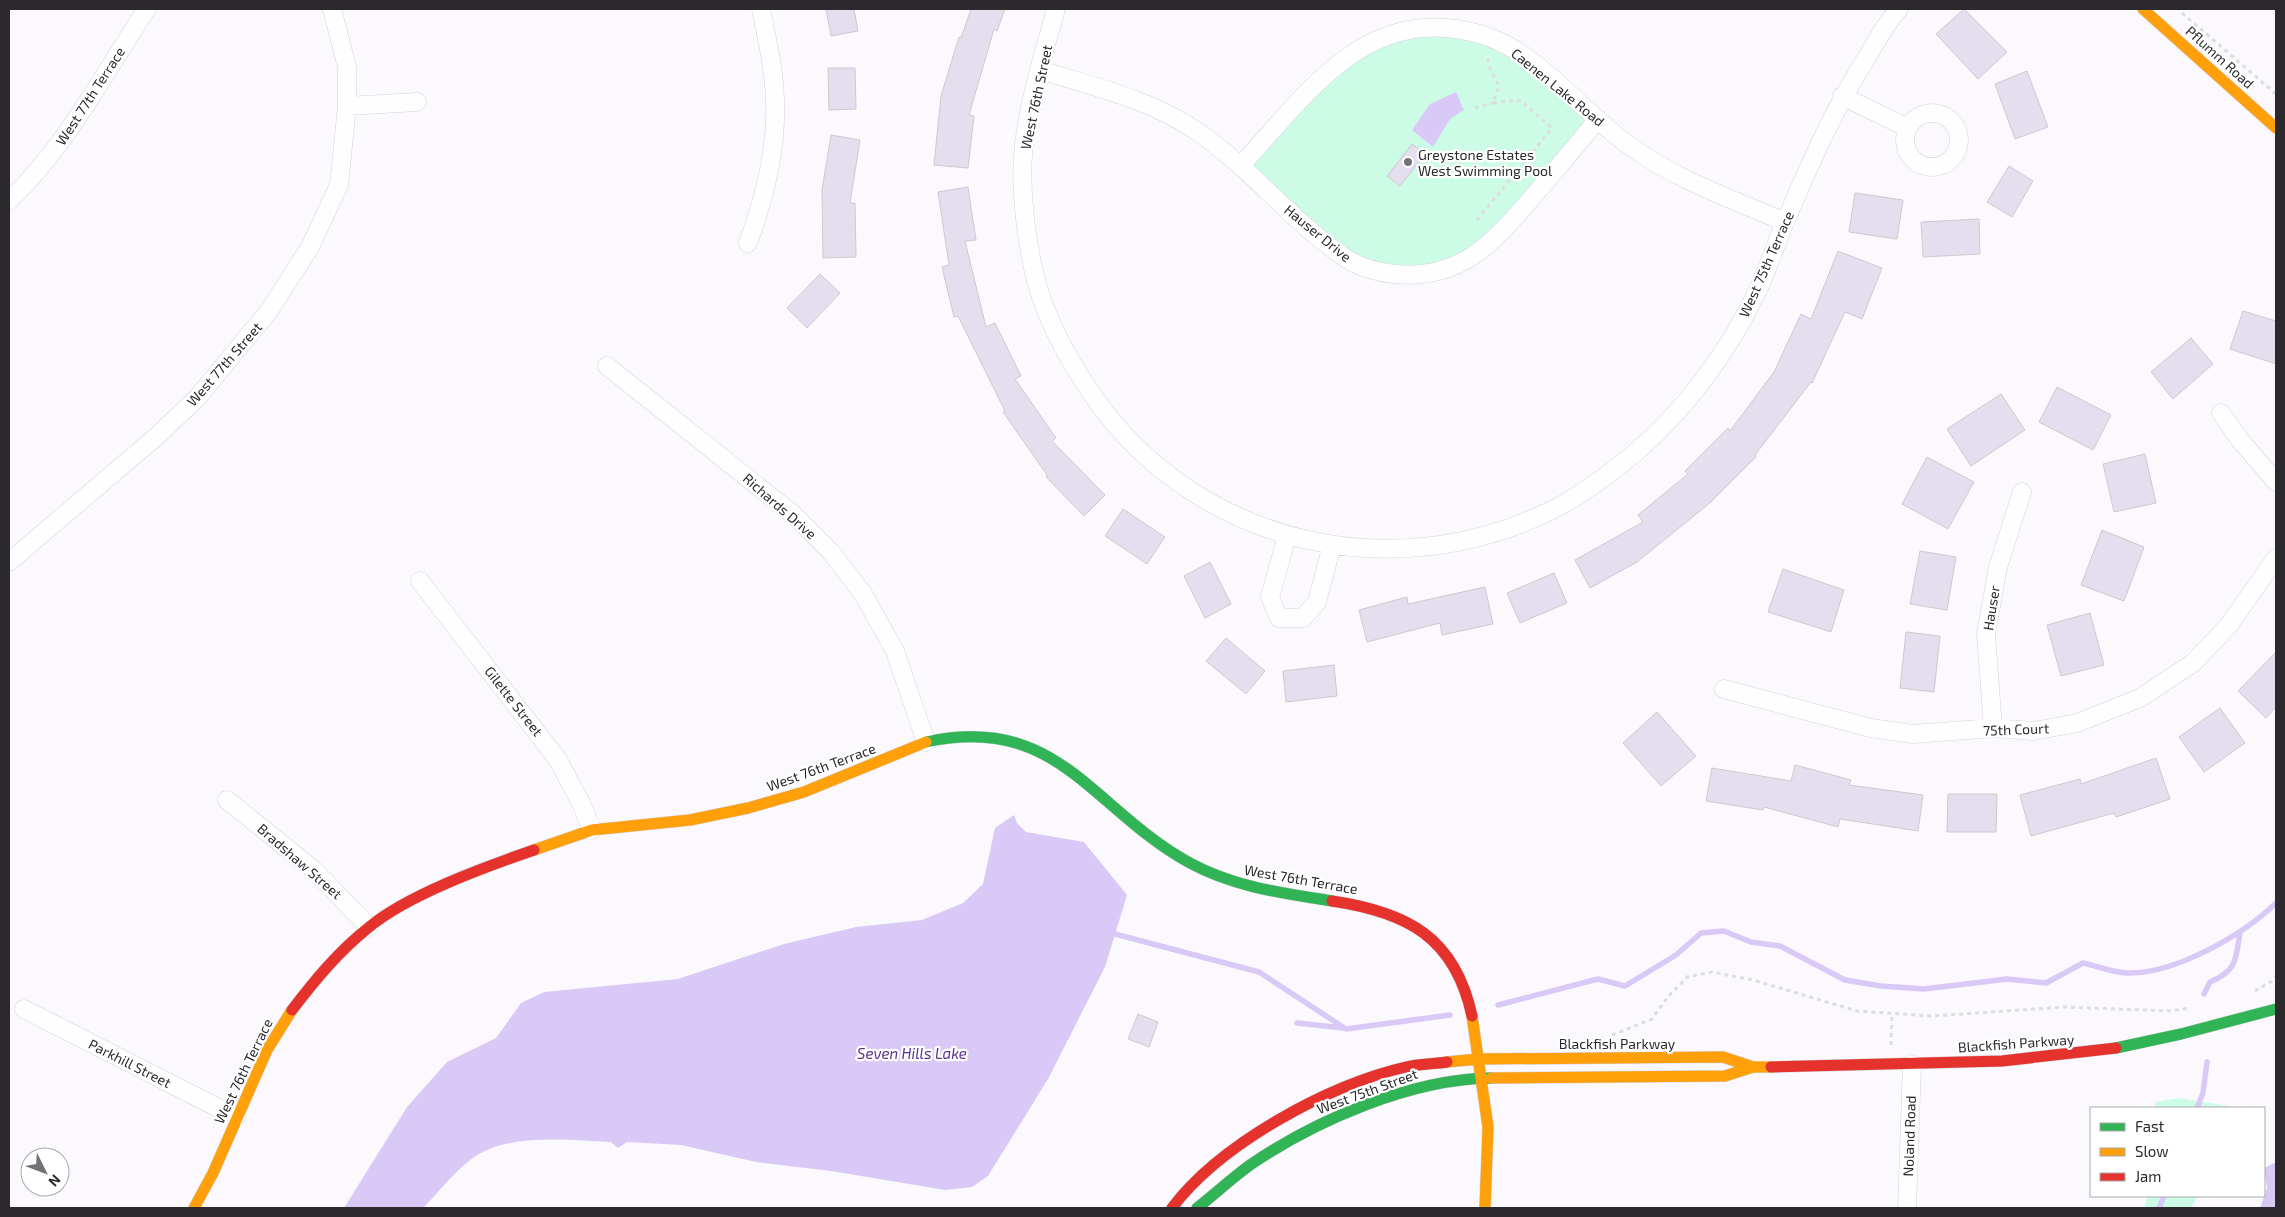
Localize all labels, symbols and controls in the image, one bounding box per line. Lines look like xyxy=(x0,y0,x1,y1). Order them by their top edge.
street label: Pflumm Road xyxy=(2183,22,2257,92)
street label: West 76th Street xyxy=(1017,43,1055,151)
street label: West 77th Terrace xyxy=(52,44,128,148)
street label: Caenen Lake Road xyxy=(1508,44,1608,130)
place label: Greystone Estates West Swimming Pool xyxy=(1418,146,1553,179)
marker: Greystone Estates West Swimming Pool xyxy=(1402,156,1414,168)
street label: Hauser Drive xyxy=(1281,201,1355,265)
street label: West 75th Terrace xyxy=(1735,208,1797,320)
street label: West 77th Street xyxy=(183,318,265,410)
street label: Richards Drive xyxy=(740,469,820,543)
street label: Hauser xyxy=(1979,584,2003,632)
street label: Gilette Street xyxy=(481,663,547,739)
street label: 75th Court xyxy=(1983,719,2049,739)
street label: West 76th Terrace xyxy=(764,739,878,795)
street label: Bradshaw Street xyxy=(254,820,346,902)
street label: West 76th Terrace xyxy=(1243,861,1359,897)
street label: West 76th Terrace xyxy=(210,1016,276,1126)
street label: Blackfish Parkway xyxy=(1957,1030,2075,1056)
street label: Parkhill Street xyxy=(86,1035,174,1091)
street label: Blackfish Parkway xyxy=(1559,1035,1676,1052)
water label: Seven Hills Lake xyxy=(857,1044,967,1062)
street label: West 75th Street xyxy=(1314,1065,1420,1117)
street label: Noland Road xyxy=(1899,1095,1919,1177)
legend xyxy=(2090,1107,2265,1197)
text: Fast xyxy=(2135,1117,2165,1135)
text: Slow xyxy=(2135,1142,2169,1160)
north arrow xyxy=(20,1147,70,1197)
text: Jam xyxy=(2135,1167,2161,1185)
text: N xyxy=(45,1172,65,1190)

